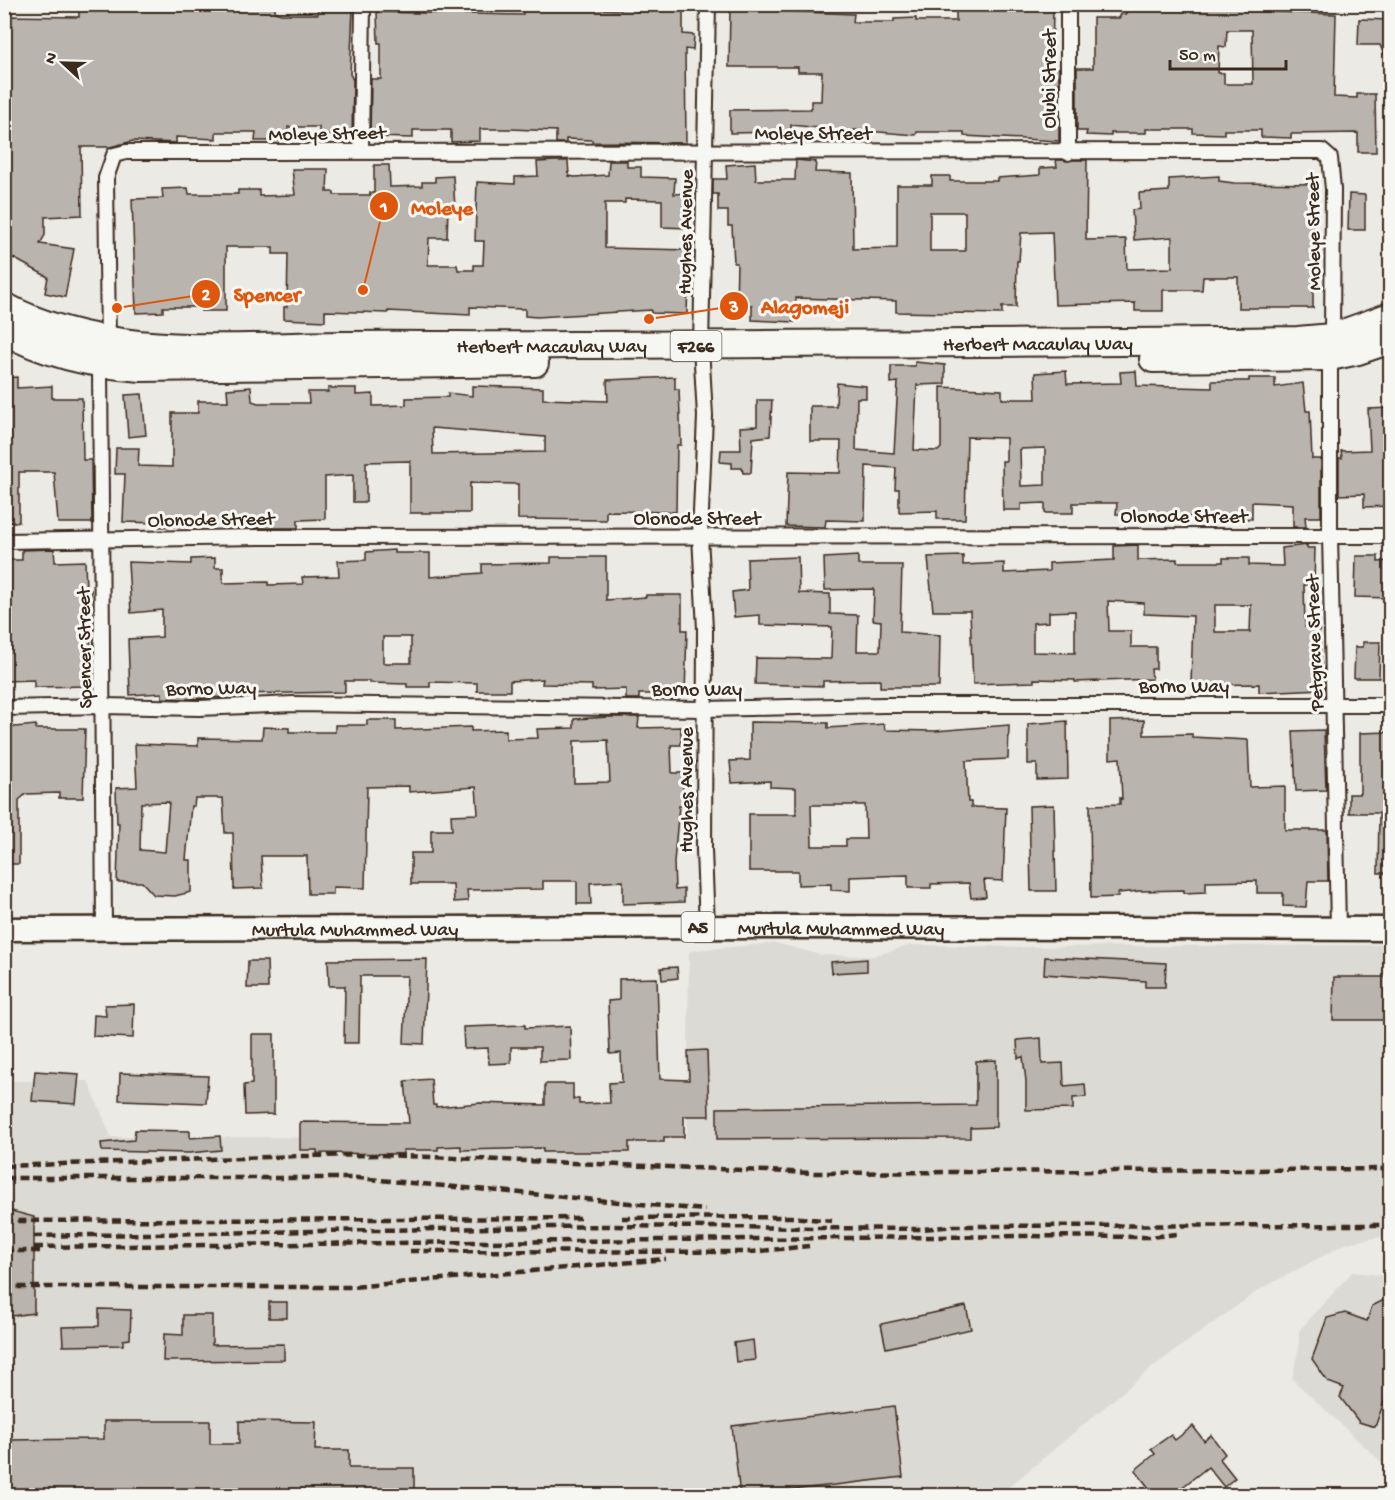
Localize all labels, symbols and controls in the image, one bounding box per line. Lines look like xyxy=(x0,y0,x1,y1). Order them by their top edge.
street label: Olubi Street xyxy=(1040,28,1063,128)
north arrow xyxy=(33,33,93,93)
scale bar xyxy=(1170,33,1286,71)
text: 50 m xyxy=(1179,46,1216,67)
text: N xyxy=(42,50,63,67)
street label: Moleye Street xyxy=(268,123,388,148)
street label: Moleye Street xyxy=(754,124,873,147)
street label: Hughes Avenue xyxy=(675,168,700,295)
street label: Moleye Street xyxy=(1303,171,1328,291)
callout: Moleye xyxy=(369,187,485,226)
text: 1 xyxy=(379,198,388,219)
text: Moleye xyxy=(411,198,474,223)
callout: Spencer xyxy=(191,274,312,313)
text: Spencer xyxy=(234,285,303,310)
text: 2 xyxy=(202,286,211,307)
callout: Alagomeji xyxy=(719,287,861,326)
text: Alagomeji xyxy=(760,297,849,322)
text: 3 xyxy=(728,298,739,319)
road number: F266 xyxy=(670,331,722,361)
street label: Herbert Macaulay Way xyxy=(943,334,1133,358)
street label: Herbert Macaulay Way xyxy=(457,336,647,360)
street label: Olonode Street xyxy=(1121,507,1249,530)
street label: Olonode Street xyxy=(147,509,276,534)
street label: Olonode Street xyxy=(634,509,762,532)
street label: Petgrave Street xyxy=(1303,573,1330,712)
street label: Spencer Street xyxy=(74,585,99,709)
street label: Borno Way xyxy=(1138,677,1229,700)
street label: Borno Way xyxy=(165,678,257,703)
street label: Borno Way xyxy=(651,680,742,703)
street label: Hughes Avenue xyxy=(677,727,700,853)
road number: A5 xyxy=(682,912,714,942)
street label: Murtula Muhammed Way xyxy=(738,919,944,942)
street label: Murtula Muhammed Way xyxy=(252,920,458,943)

